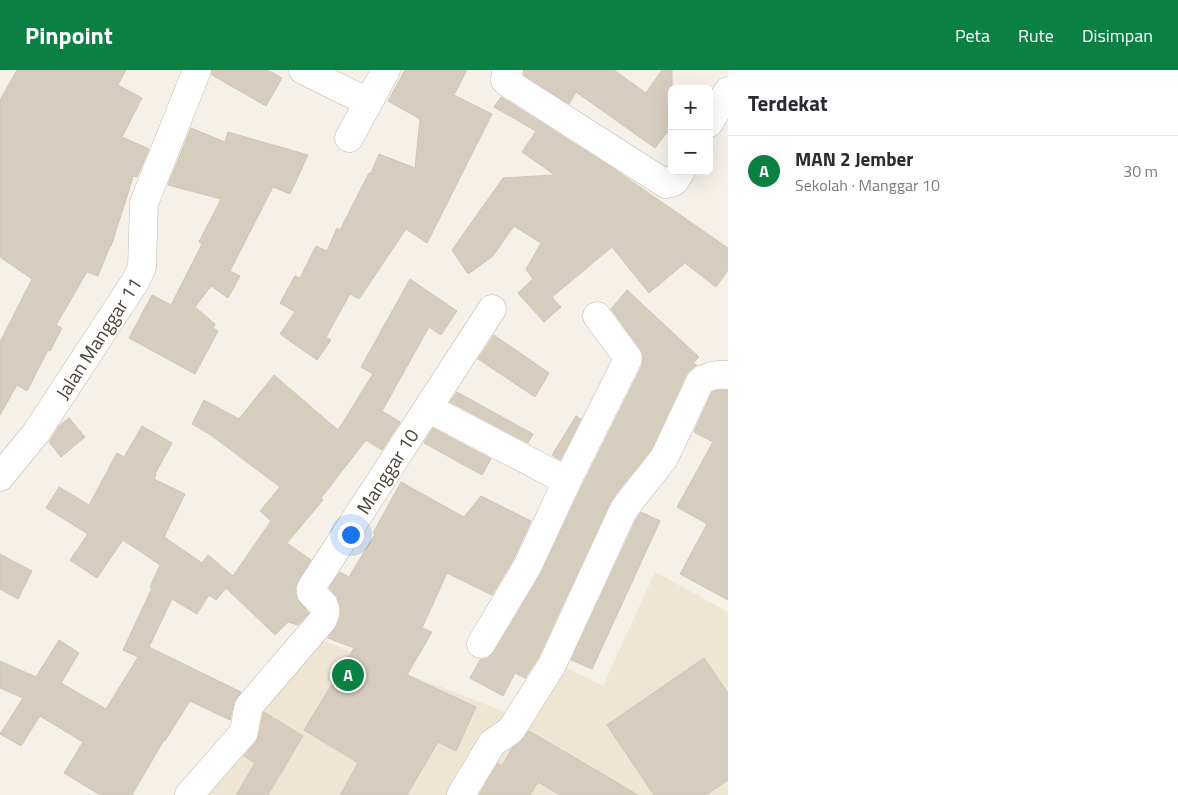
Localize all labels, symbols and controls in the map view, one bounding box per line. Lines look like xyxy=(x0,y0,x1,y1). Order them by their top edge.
text: Pinpoint xyxy=(25,17,113,53)
text: Peta xyxy=(955,22,990,49)
text: Rute xyxy=(1018,22,1054,49)
text: Disimpan xyxy=(1082,22,1153,49)
map controls xyxy=(668,85,713,175)
button: + xyxy=(668,85,713,130)
text: Terdekat xyxy=(748,87,828,119)
button: − xyxy=(668,130,713,175)
text: MAN 2 Jember xyxy=(795,144,913,173)
text: A xyxy=(759,159,769,183)
text: 30 m xyxy=(1123,159,1158,183)
text: Sekolah · Manggar 10 xyxy=(795,173,940,197)
street label: Jalan Manggar 11 xyxy=(48,271,148,405)
street label: Manggar 10 xyxy=(348,423,426,519)
your location xyxy=(338,522,364,548)
pin: A xyxy=(332,656,364,694)

